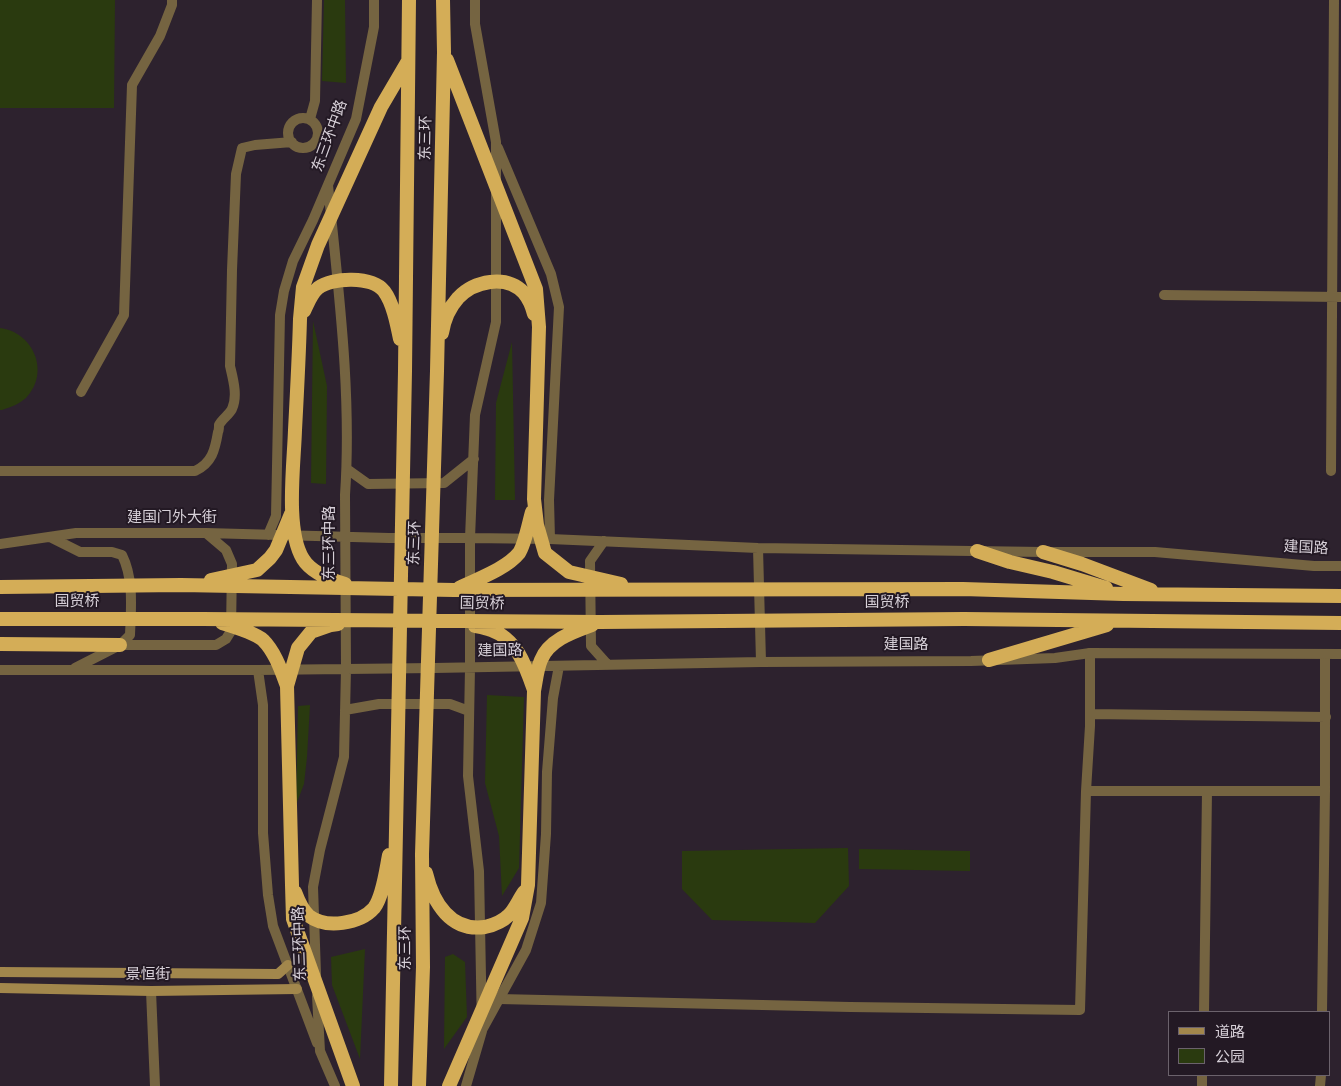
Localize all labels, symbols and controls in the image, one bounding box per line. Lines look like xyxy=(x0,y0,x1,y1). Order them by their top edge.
street label: 东三环中路 xyxy=(309,98,351,174)
street label: 东三环 xyxy=(417,115,435,161)
street label: 东三环中路 xyxy=(321,506,339,580)
street label: 建国门外大街 xyxy=(127,509,217,527)
street label: 东三环 xyxy=(405,520,425,566)
street label: 建国路 xyxy=(1283,538,1329,558)
street label: 国贸桥 xyxy=(55,593,99,611)
street label: 国贸桥 xyxy=(865,594,909,612)
street label: 国贸桥 xyxy=(459,595,505,613)
street label: 建国路 xyxy=(884,636,928,654)
street label: 建国路 xyxy=(477,642,523,660)
street label: 东三环中路 xyxy=(290,906,310,982)
street label: 东三环 xyxy=(397,926,415,970)
street label: 景恒街 xyxy=(126,966,170,984)
legend xyxy=(1168,1011,1331,1076)
text: 道路 xyxy=(1215,1022,1245,1041)
text: 公园 xyxy=(1215,1047,1245,1066)

